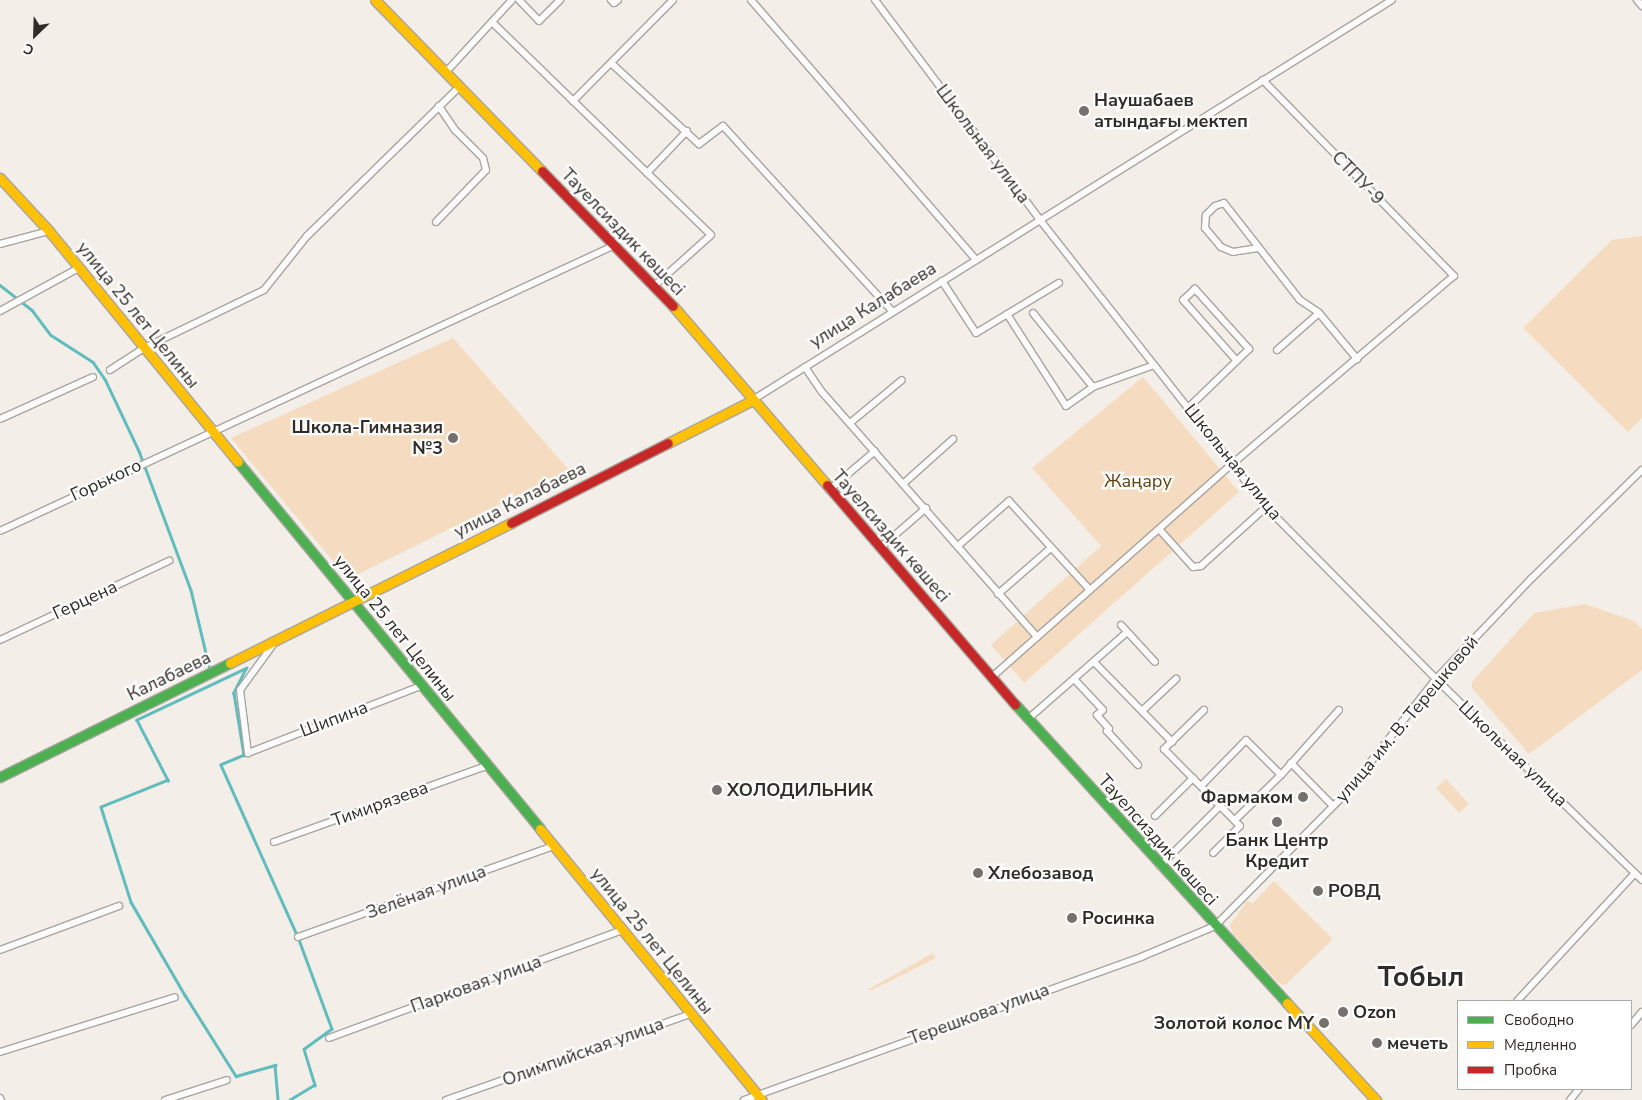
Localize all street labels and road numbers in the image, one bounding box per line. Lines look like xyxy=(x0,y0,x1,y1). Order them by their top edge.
street label: Школьная улица xyxy=(931,80,1035,208)
street label: СТПУ-9 xyxy=(1327,147,1389,209)
street label: Тауелсиздик көшесі xyxy=(557,164,689,300)
street label: улица 25 лет Целины xyxy=(72,237,204,393)
street label: улица Калабаева xyxy=(806,257,940,353)
street label: Школьная улица xyxy=(1180,400,1286,524)
street label: Горького xyxy=(67,454,145,506)
street label: улица Калабаева xyxy=(450,457,590,543)
street label: Тауелсиздик көшесі xyxy=(828,465,954,607)
street label: улица 25 лет Целины xyxy=(329,550,461,706)
street label: Герцена xyxy=(49,576,121,624)
street label: улица им. В. Терешковой xyxy=(1331,631,1483,807)
street label: Калабаева xyxy=(124,646,214,706)
street label: Шипина xyxy=(297,696,371,742)
street label: Школьная улица xyxy=(1454,696,1572,812)
street label: Тауелсиздик көшесі xyxy=(1094,770,1222,910)
street label: Тимирязева xyxy=(329,777,431,831)
street label: Зелёная улица xyxy=(363,860,489,924)
street label: улица 25 лет Целины xyxy=(586,863,718,1019)
street label: Парковая улица xyxy=(408,950,544,1018)
street label: Терешкова улица xyxy=(906,979,1052,1049)
street label: Олимпийская улица xyxy=(499,1013,667,1091)

